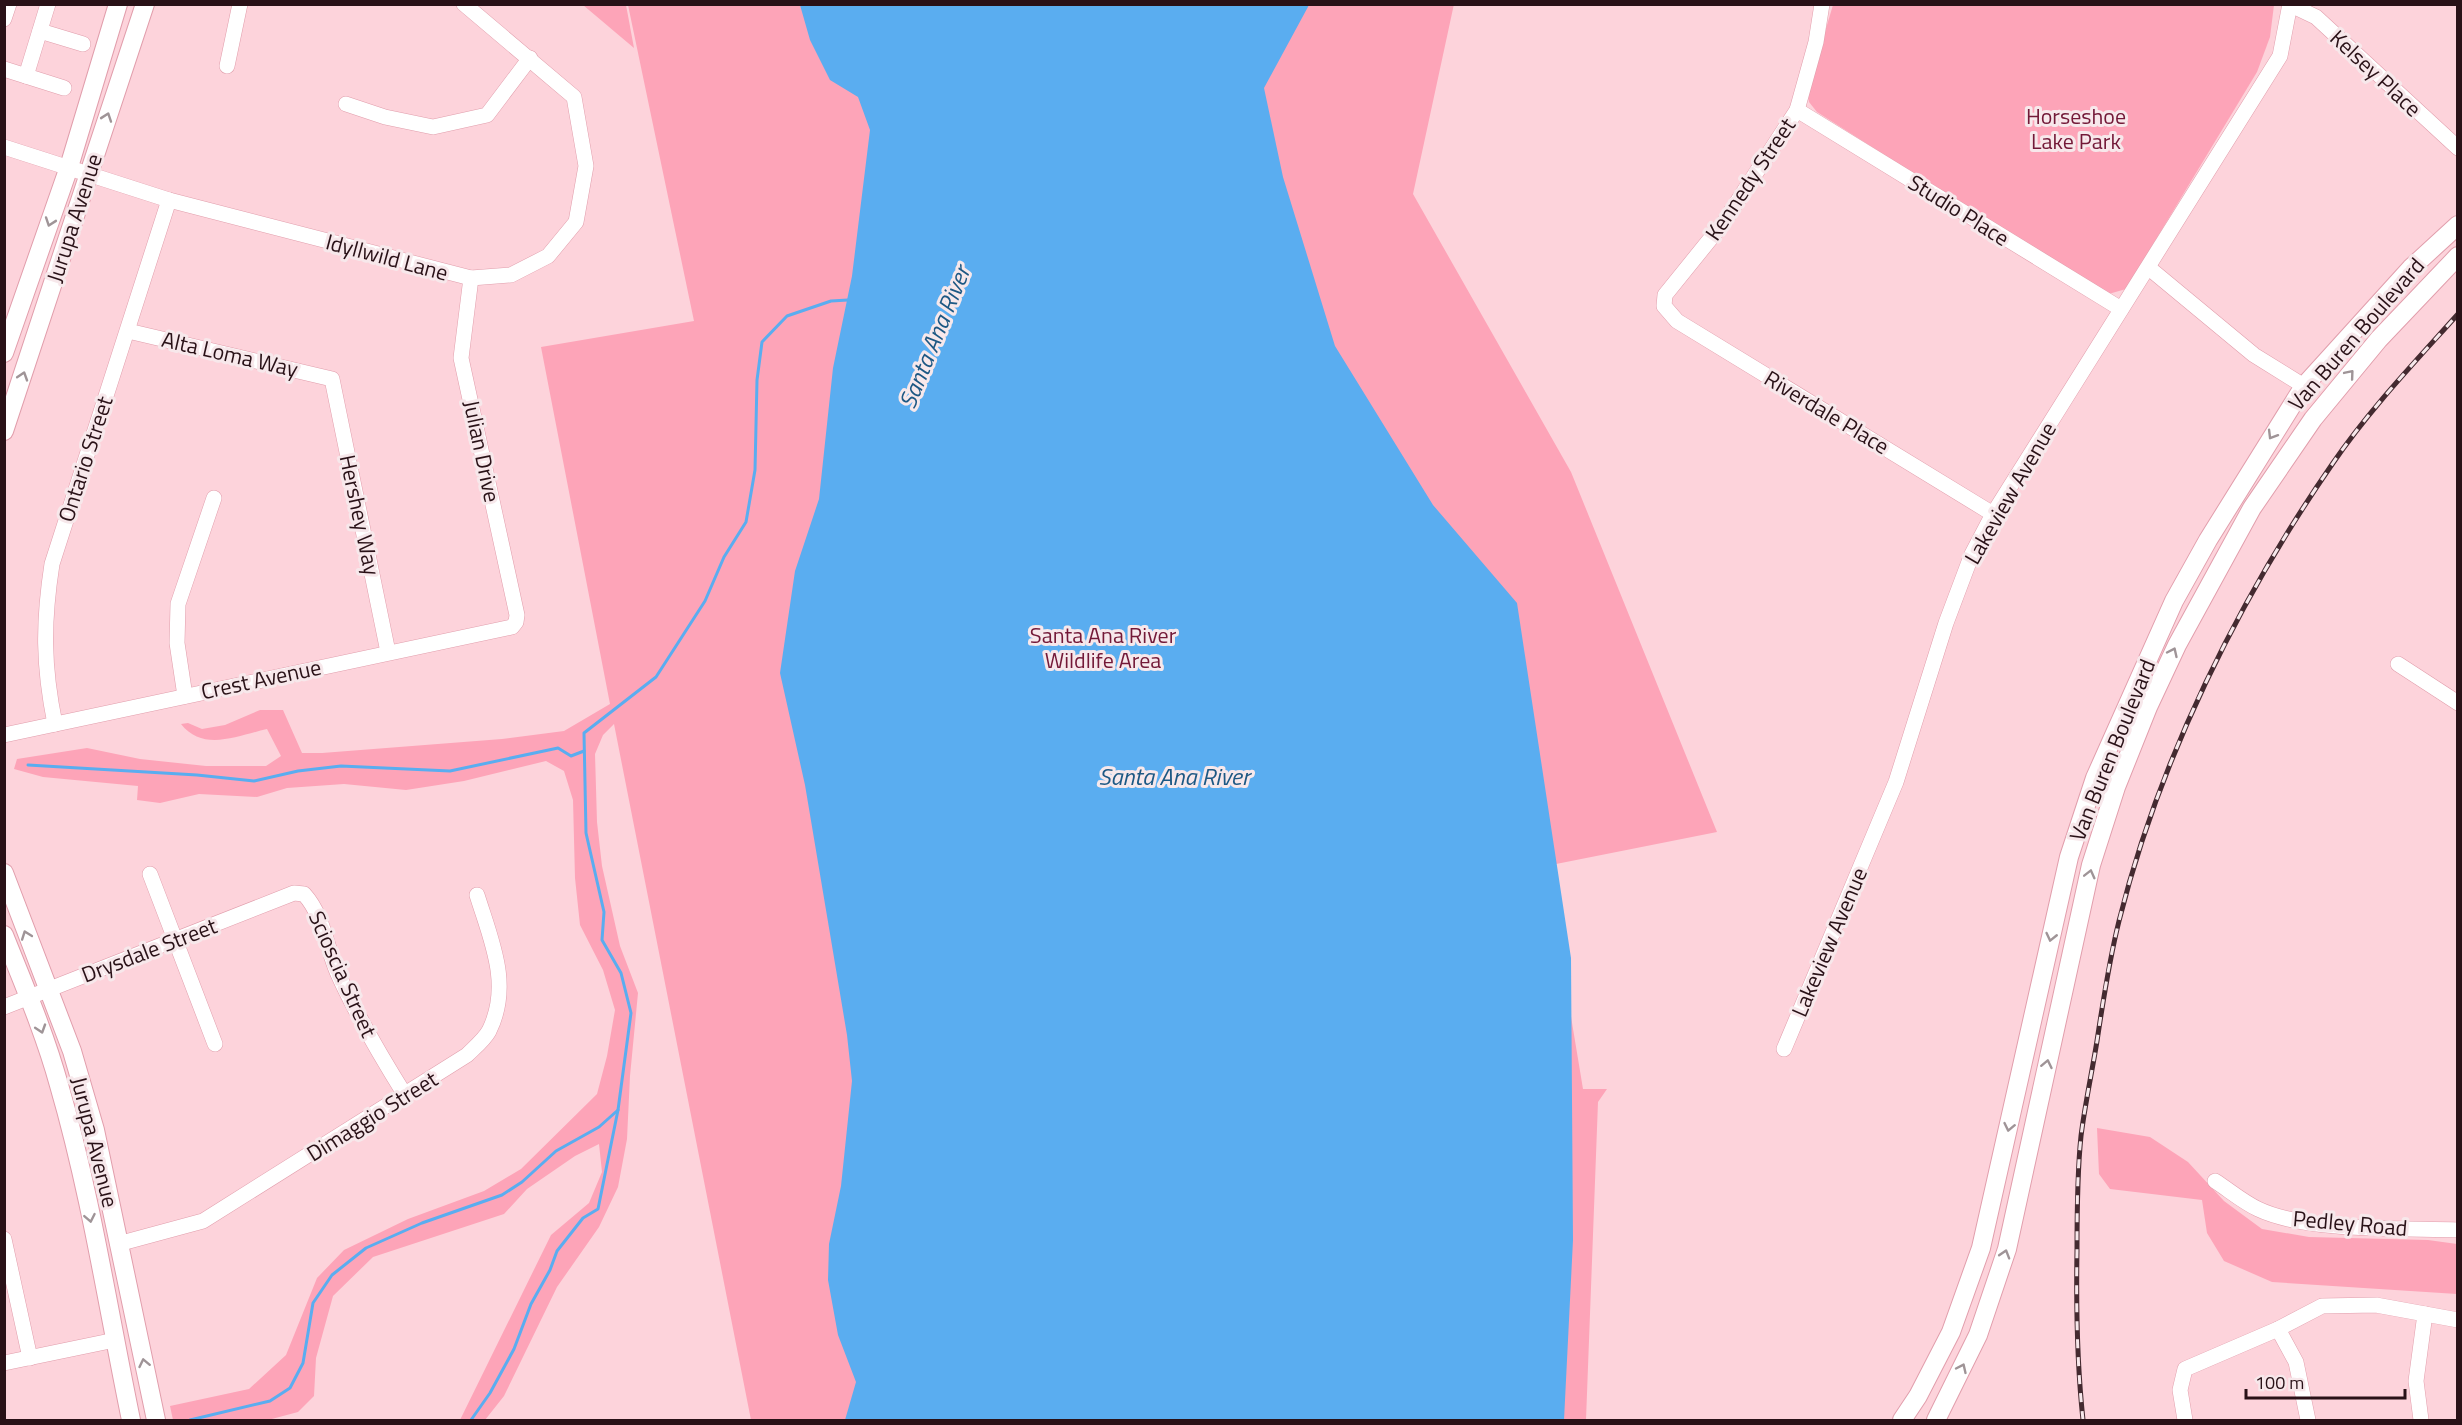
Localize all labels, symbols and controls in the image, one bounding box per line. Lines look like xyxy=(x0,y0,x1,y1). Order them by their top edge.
street label: Kelsey Place xyxy=(2322,21,2430,125)
park label: Horseshoe Lake Park xyxy=(2026,99,2126,158)
street label: Kennedy Street xyxy=(1696,110,1804,247)
one-way arrow xyxy=(100,112,112,123)
street label: Jurupa Avenue xyxy=(37,149,111,287)
street label: Studio Place xyxy=(1902,165,2016,255)
one-way arrow xyxy=(44,217,57,227)
street label: Idyllwild Lane xyxy=(322,224,452,290)
street label: Van Buren Boulevard xyxy=(2280,250,2432,418)
water label: Santa Ana River xyxy=(889,257,980,414)
street label: Alta Loma Way xyxy=(159,322,302,386)
street label: Riverdale Place xyxy=(1758,361,1896,463)
one-way arrow xyxy=(2343,370,2354,381)
one-way arrow xyxy=(15,371,28,382)
street label: Ontario Street xyxy=(49,391,121,526)
street label: Julian Drive xyxy=(455,397,509,505)
street label: Lakeview Avenue xyxy=(1955,415,2065,571)
one-way arrow xyxy=(2268,429,2280,439)
street label: Hershey Way xyxy=(331,452,389,579)
park label: Santa Ana River Wildlife Area xyxy=(1030,618,1177,677)
one-way arrow xyxy=(2166,648,2178,659)
street label: Crest Avenue xyxy=(198,650,324,708)
street label: Van Buren Boulevard xyxy=(2060,654,2164,846)
water label: Santa Ana River xyxy=(1098,758,1253,794)
street label: Lakeview Avenue xyxy=(1782,862,1876,1022)
one-way arrow xyxy=(2082,869,2095,879)
street label: Scioscia Street xyxy=(300,905,386,1043)
street label: Drysdale Street xyxy=(76,908,222,991)
one-way arrow xyxy=(21,930,34,941)
one-way arrow xyxy=(2045,932,2058,942)
one-way arrow xyxy=(33,1023,46,1034)
one-way arrow xyxy=(2040,1059,2053,1069)
street label: Dimaggio Street xyxy=(300,1062,444,1170)
street label: Jurupa Avenue xyxy=(62,1073,128,1211)
one-way arrow xyxy=(2003,1122,2016,1132)
street label: Pedley Road xyxy=(2291,1201,2409,1245)
one-way arrow xyxy=(83,1212,96,1222)
one-way arrow xyxy=(1997,1249,2010,1260)
one-way arrow xyxy=(138,1359,151,1369)
scale bar xyxy=(2246,1362,2405,1400)
one-way arrow xyxy=(1955,1364,1967,1375)
text: 100 m xyxy=(2255,1369,2304,1396)

